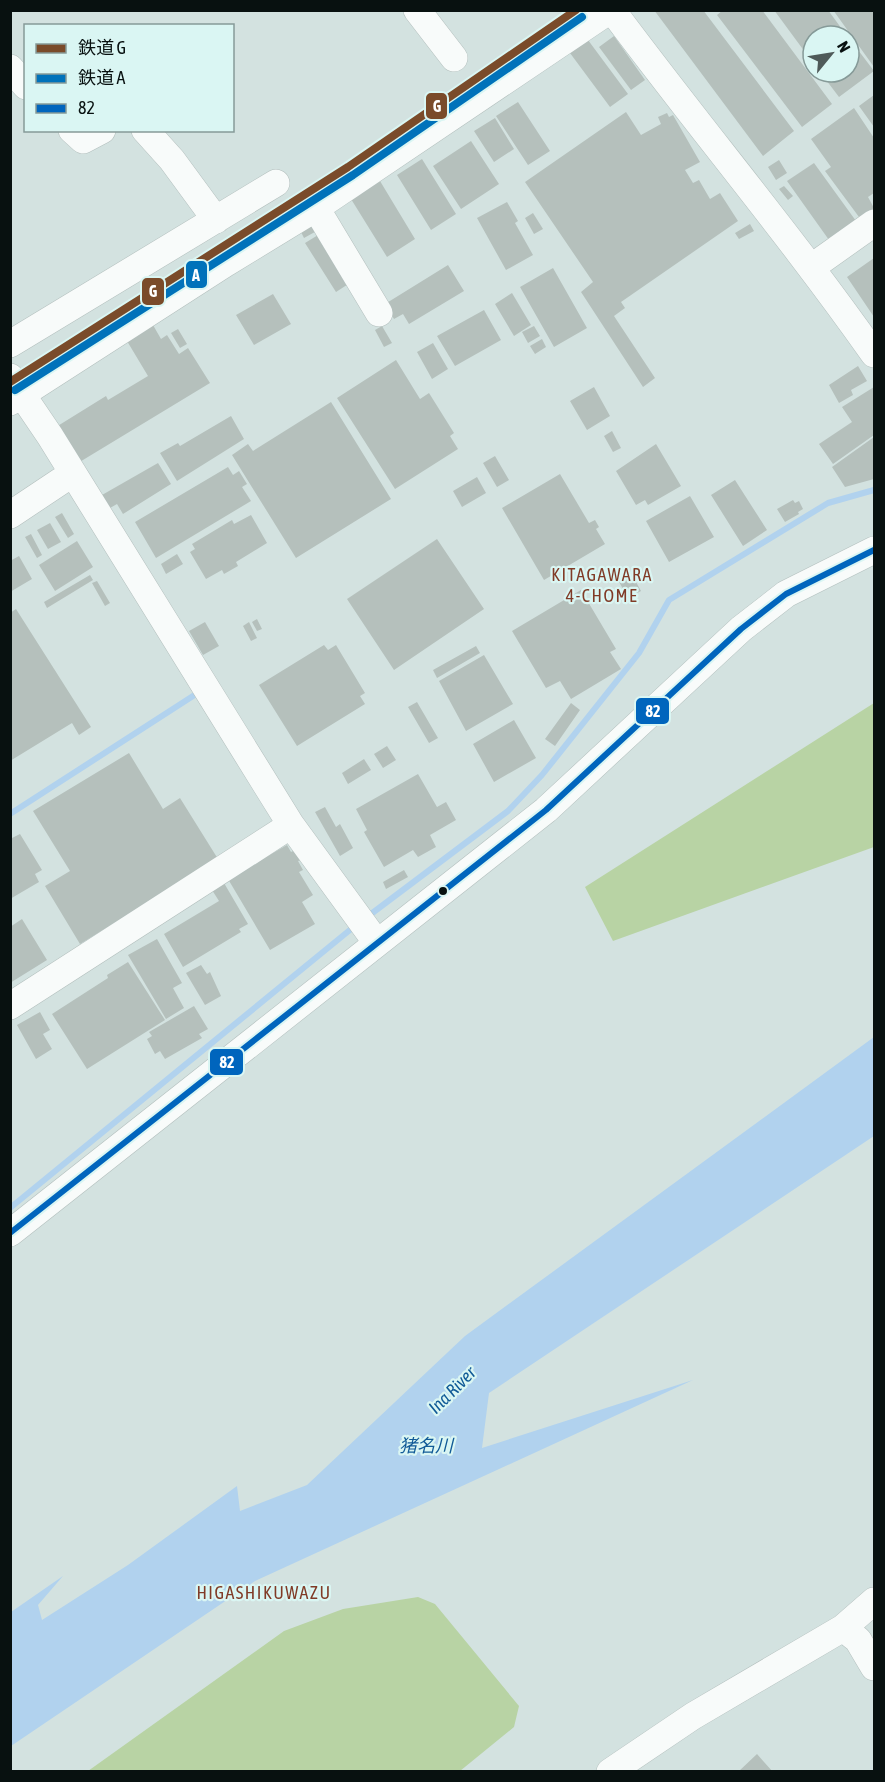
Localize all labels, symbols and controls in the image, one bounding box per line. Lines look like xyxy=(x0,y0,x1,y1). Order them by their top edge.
legend xyxy=(24,24,234,132)
north arrow xyxy=(801,24,861,84)
text: 鉄道 G xyxy=(78,37,126,58)
text: N xyxy=(834,38,854,55)
text: 鉄道 A xyxy=(78,67,125,88)
line badge: G xyxy=(425,92,448,120)
text: 82 xyxy=(78,97,95,118)
text: G xyxy=(433,97,442,115)
line badge: A xyxy=(185,260,208,289)
text: A xyxy=(191,266,200,284)
line badge: G xyxy=(141,277,165,306)
text: G xyxy=(149,282,158,300)
district label: KITAGAWARA 4-CHOME xyxy=(551,564,653,606)
line badge: 82 xyxy=(635,697,670,725)
text: 82 xyxy=(645,702,661,720)
unlabelled marker xyxy=(437,885,449,897)
line badge: 82 xyxy=(209,1048,244,1076)
text: 82 xyxy=(219,1053,235,1071)
water label: Ina River xyxy=(424,1362,480,1418)
water label: 猪名川 xyxy=(399,1435,455,1456)
district label: HIGASHIKUWAZU xyxy=(196,1582,332,1603)

